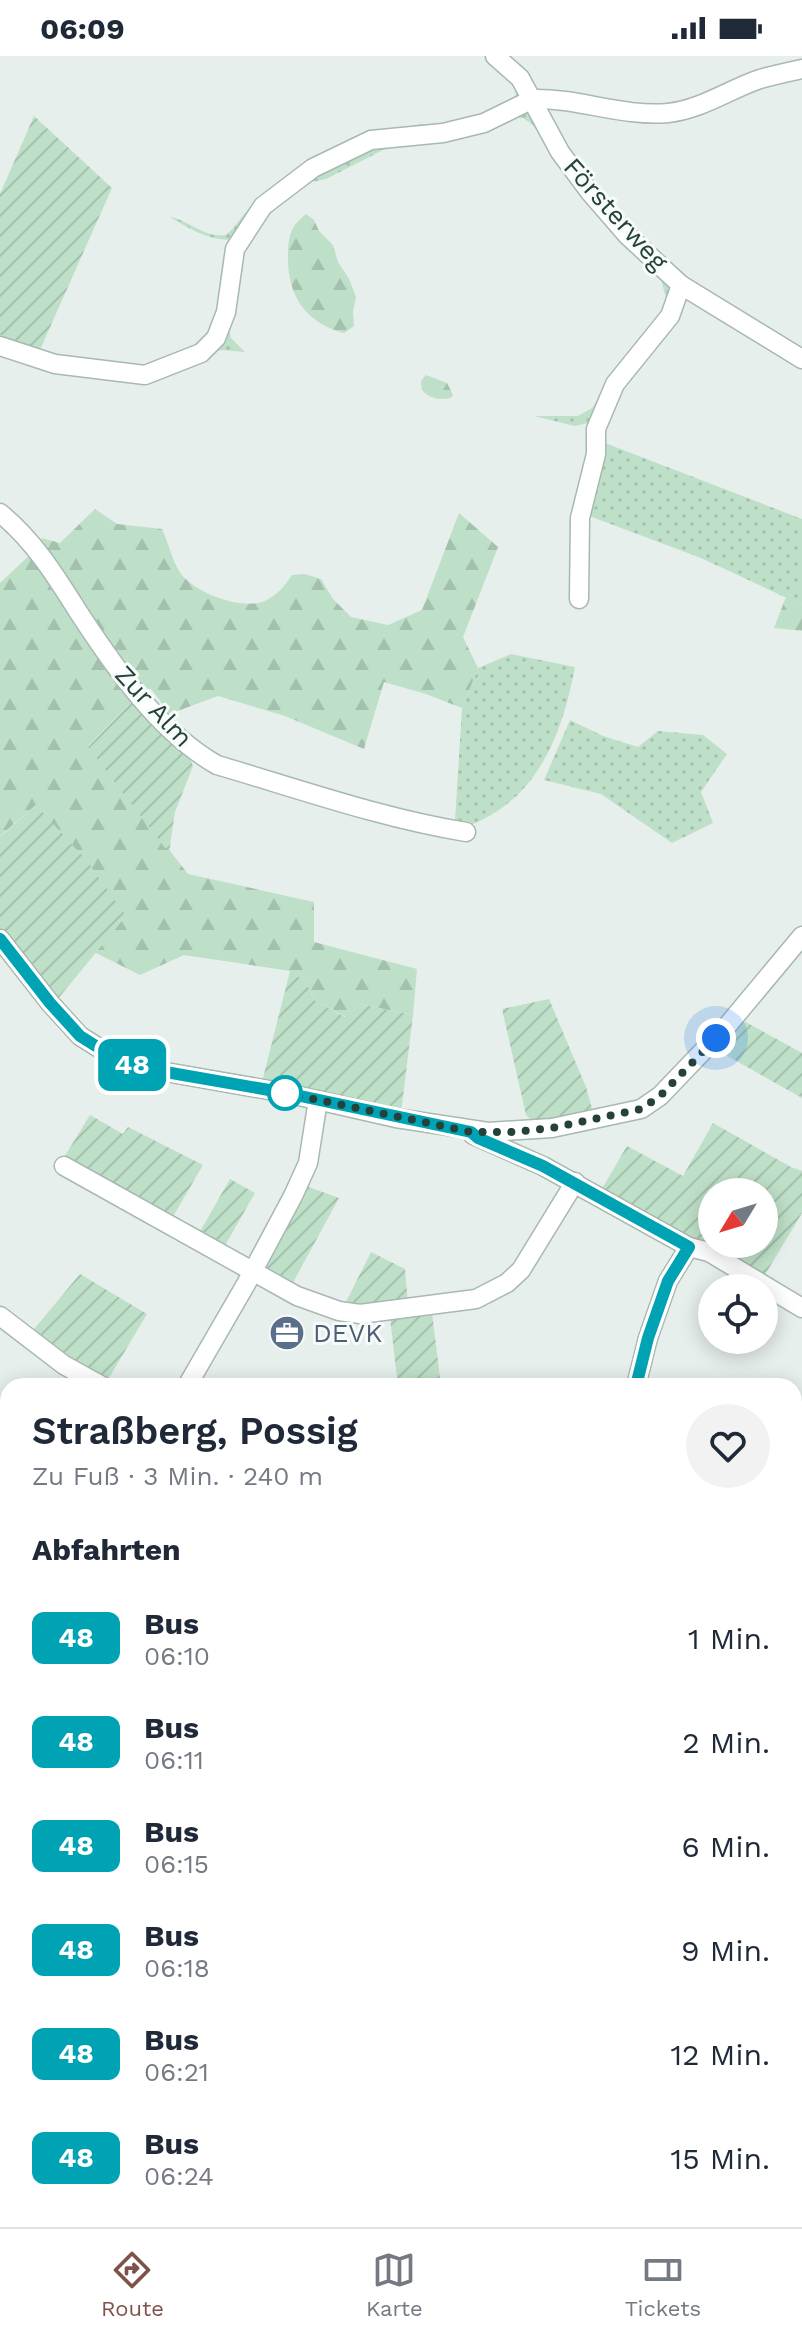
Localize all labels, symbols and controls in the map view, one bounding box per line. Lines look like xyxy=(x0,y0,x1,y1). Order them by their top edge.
text: 06:09 xyxy=(40,11,125,46)
street label: Försterweg xyxy=(558,152,674,276)
street label: Zur Alm xyxy=(109,659,199,753)
your location xyxy=(696,1018,736,1058)
line badge: 48 xyxy=(96,1039,168,1091)
text: 48 xyxy=(114,1048,150,1081)
unlabelled marker xyxy=(268,1076,302,1110)
north arrow xyxy=(698,1178,778,1258)
map controls xyxy=(698,1178,778,1354)
button: locate xyxy=(698,1274,778,1354)
office icon: DEVK xyxy=(268,1314,306,1352)
place label: DEVK xyxy=(313,1318,382,1348)
button: heart xyxy=(686,1404,770,1488)
text: Straßberg, Possig xyxy=(32,1409,358,1453)
text: Zu Fuß · 3 Min. · 240 m xyxy=(32,1461,323,1491)
text: Abfahrten xyxy=(32,1532,181,1567)
text: Bus xyxy=(144,1606,199,1641)
text: 48 xyxy=(58,1621,94,1654)
text: 1 Min. xyxy=(688,1621,770,1656)
text: 06:10 xyxy=(144,1641,210,1671)
text: Bus xyxy=(144,1710,199,1745)
text: 48 xyxy=(58,1725,94,1758)
text: 2 Min. xyxy=(682,1725,770,1760)
text: 06:11 xyxy=(144,1745,204,1775)
text: Bus xyxy=(144,1814,199,1849)
text: 48 xyxy=(58,1829,94,1862)
text: 6 Min. xyxy=(681,1829,770,1864)
text: 06:15 xyxy=(144,1849,209,1879)
text: Bus xyxy=(144,1918,199,1953)
text: 48 xyxy=(58,1933,94,1966)
text: 9 Min. xyxy=(681,1933,770,1968)
text: 06:18 xyxy=(144,1953,210,1983)
text: Bus xyxy=(144,2022,199,2057)
text: 48 xyxy=(58,2037,94,2070)
text: 12 Min. xyxy=(670,2037,770,2072)
text: 06:21 xyxy=(144,2057,209,2087)
text: Bus xyxy=(144,2126,199,2161)
text: 48 xyxy=(58,2141,94,2174)
text: 15 Min. xyxy=(670,2141,770,2176)
text: 06:24 xyxy=(144,2161,214,2191)
tab: Route xyxy=(101,2248,164,2321)
tab: Karte xyxy=(366,2248,423,2321)
tab: Tickets xyxy=(625,2248,701,2321)

